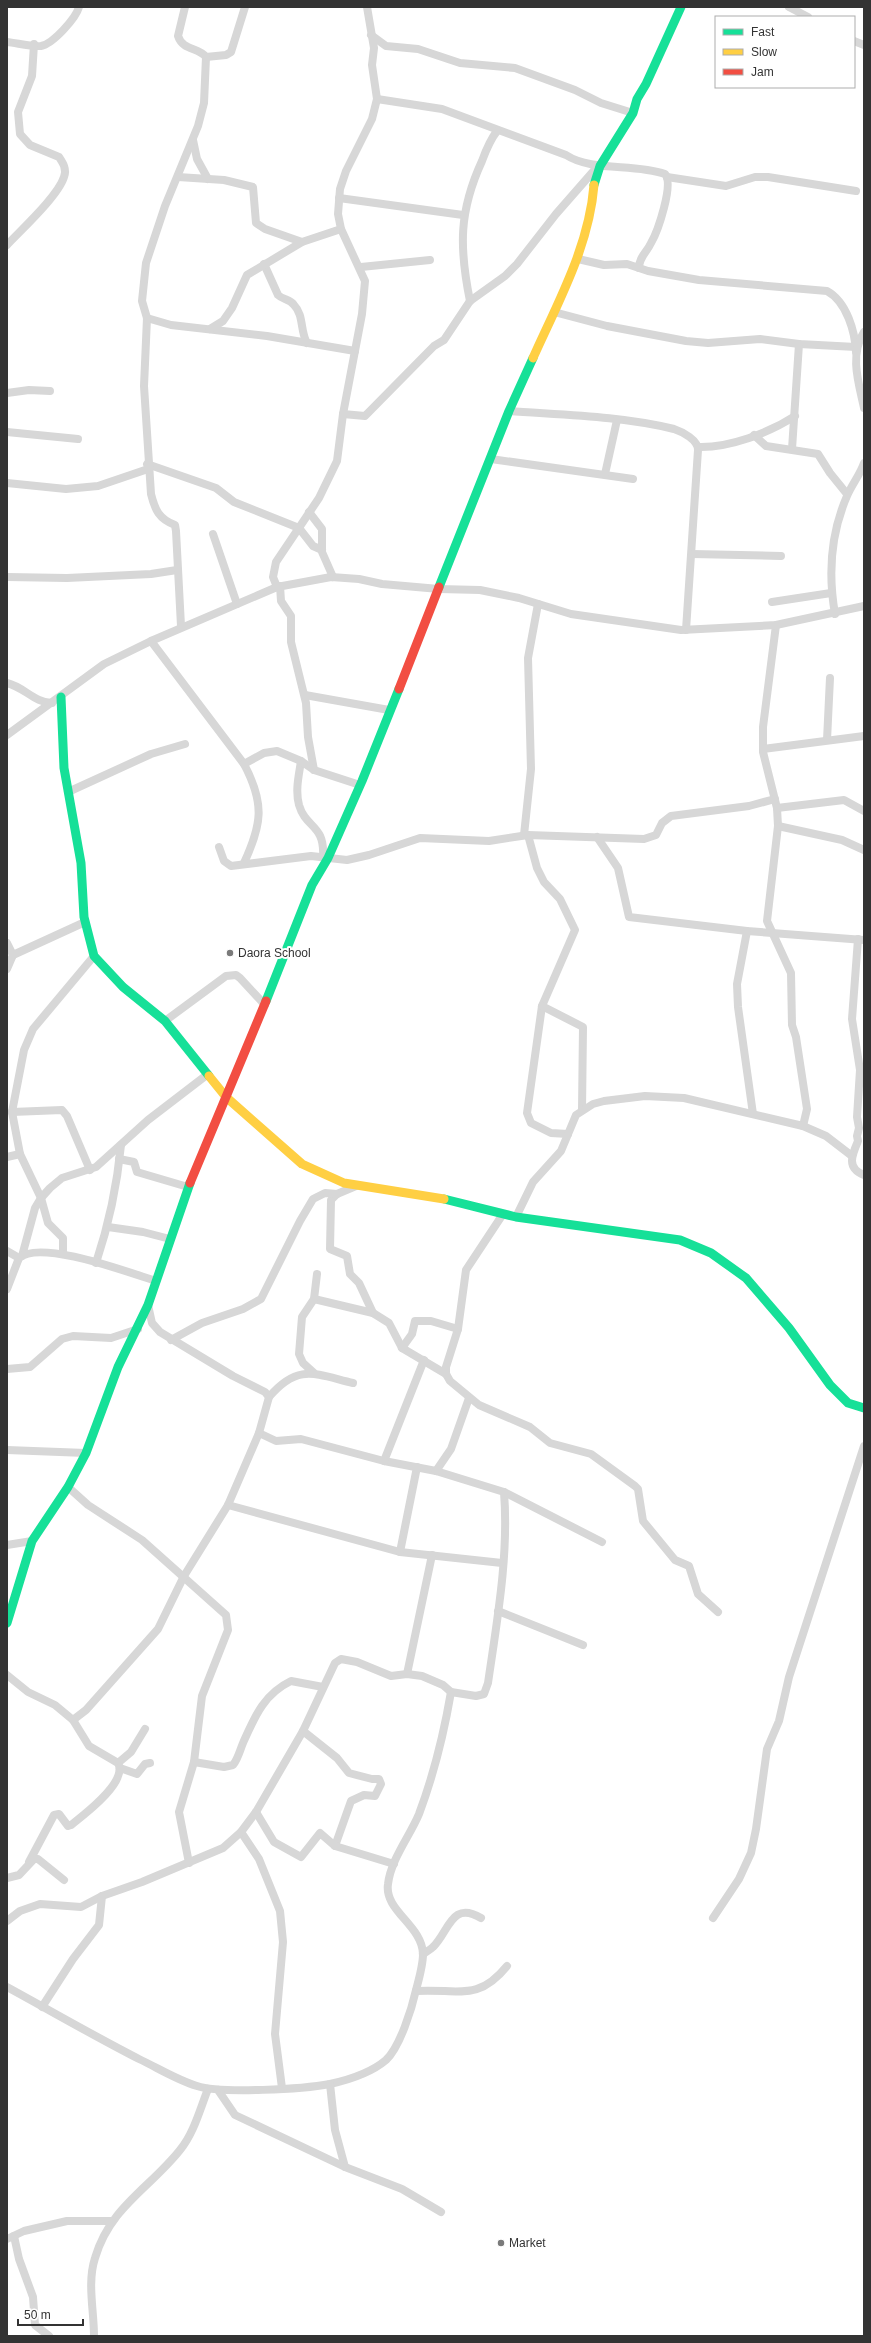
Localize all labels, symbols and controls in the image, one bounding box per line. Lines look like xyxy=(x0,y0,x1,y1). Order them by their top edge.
legend xyxy=(715,16,855,88)
text: Fast xyxy=(751,25,775,39)
text: Slow xyxy=(751,45,777,59)
text: Jam xyxy=(751,65,774,79)
place label: Daora School xyxy=(238,946,311,960)
marker: Daora School xyxy=(225,948,235,958)
place label: Market xyxy=(509,2236,546,2250)
marker: Market xyxy=(496,2238,506,2248)
scale bar xyxy=(18,2301,83,2327)
text: 50 m xyxy=(24,2308,51,2322)

